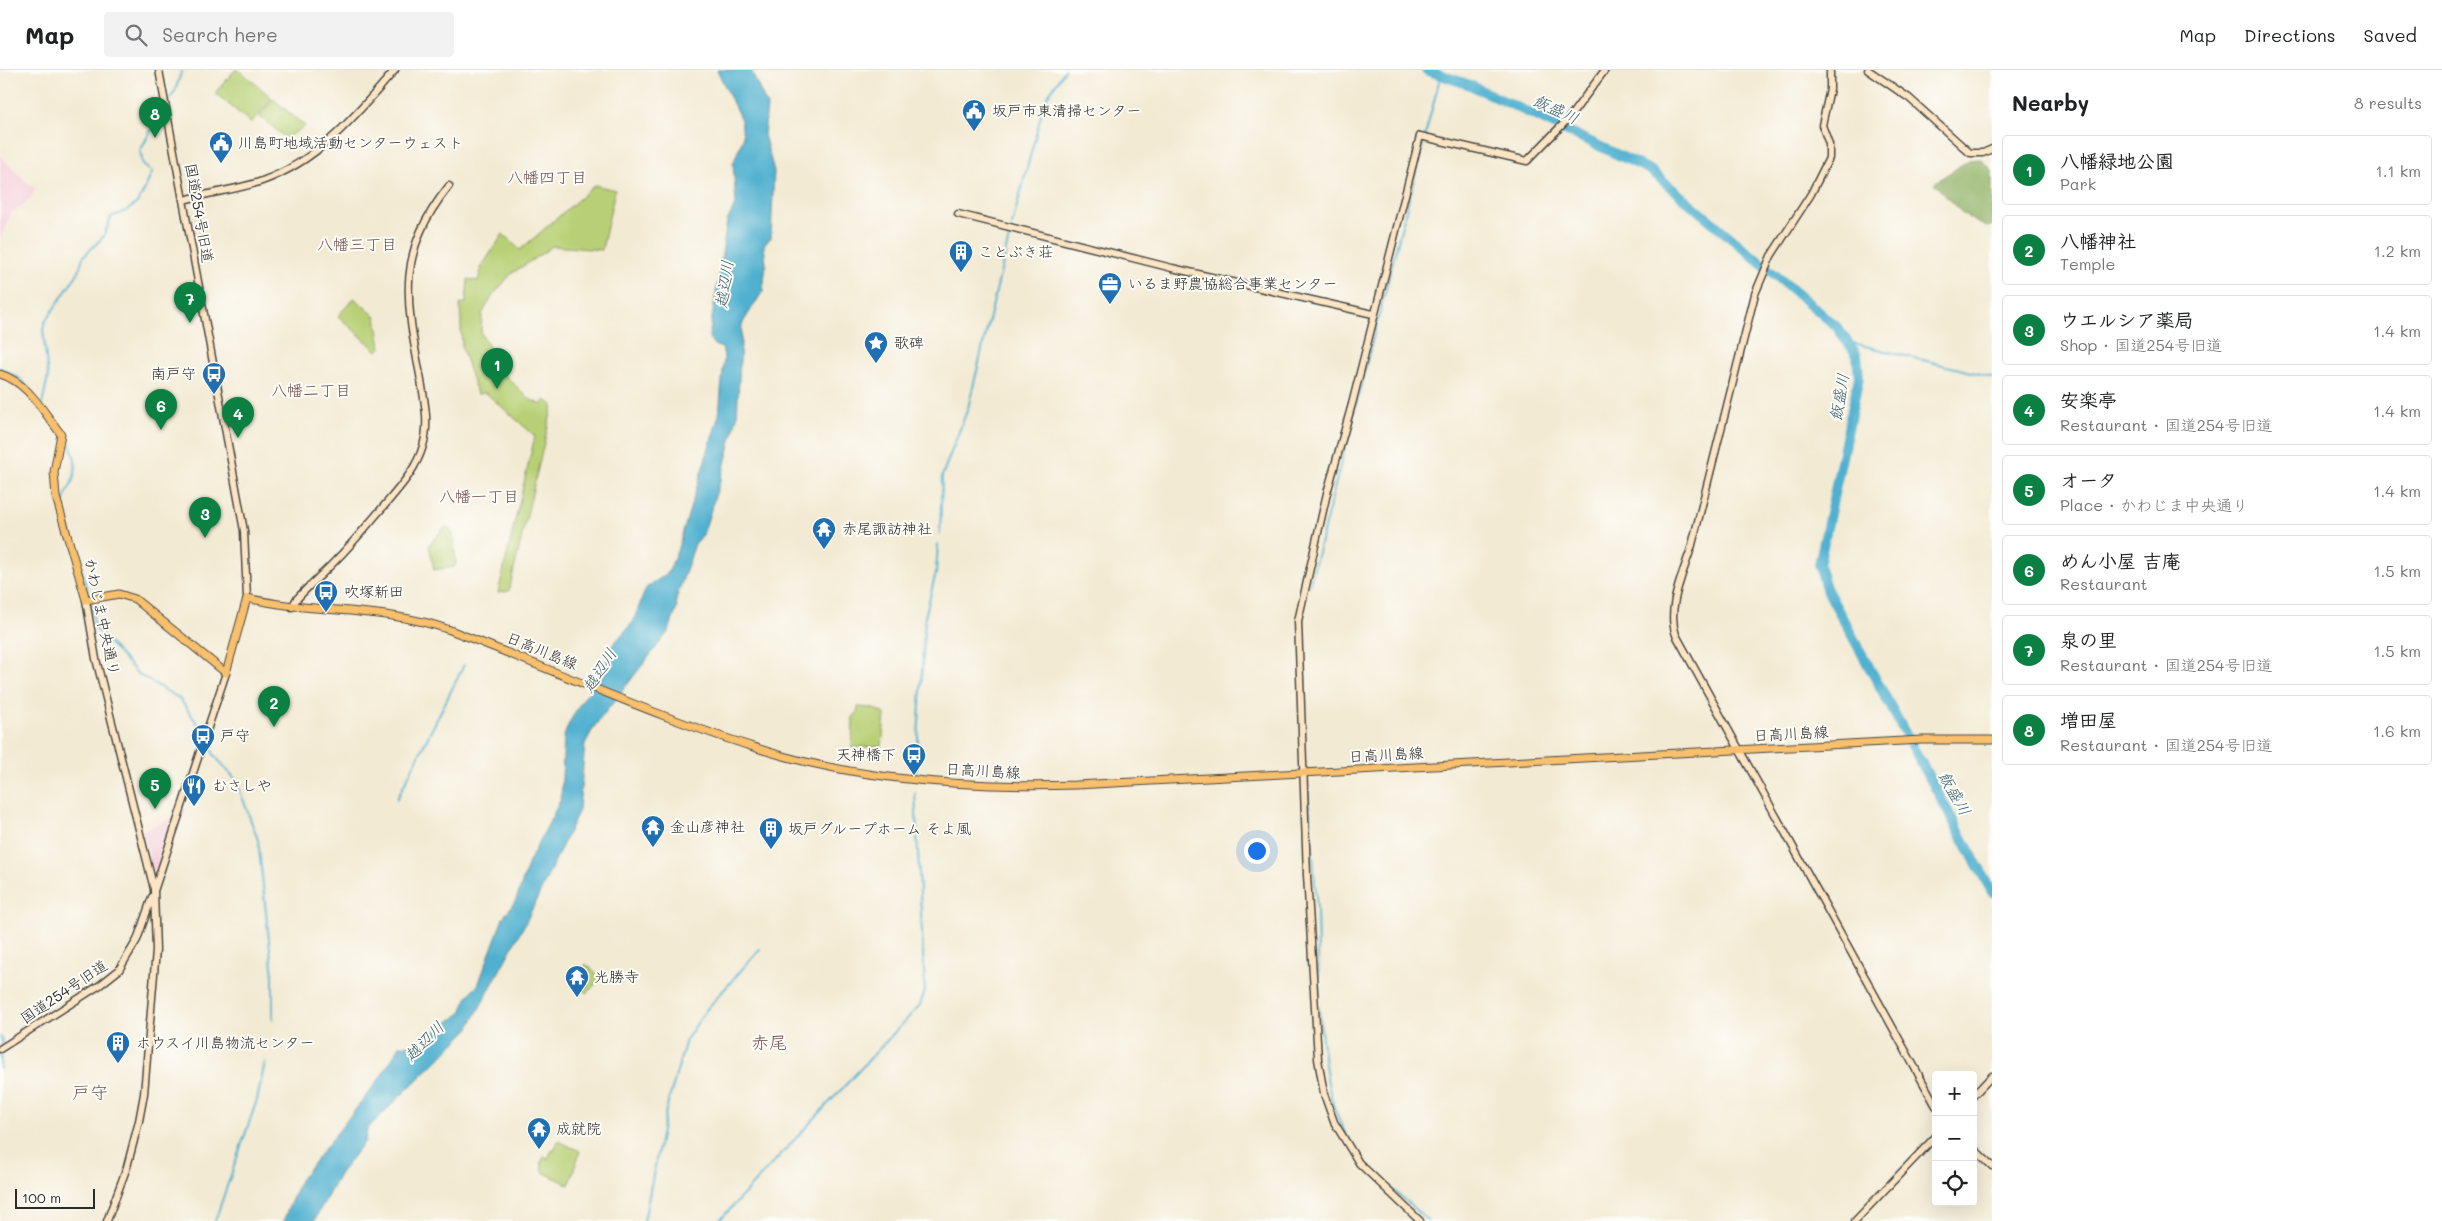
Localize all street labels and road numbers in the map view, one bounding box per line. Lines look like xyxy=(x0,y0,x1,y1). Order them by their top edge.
street label: 国道254号旧道 xyxy=(181,161,219,264)
street label: かわじま中央通り xyxy=(81,556,125,678)
street label: 日高川島線 xyxy=(504,627,581,673)
street label: 日高川島線 xyxy=(1753,721,1829,745)
street label: 日高川島線 xyxy=(1348,742,1424,766)
street label: 日高川島線 xyxy=(945,758,1021,782)
street label: 国道254号旧道 xyxy=(16,955,111,1028)

